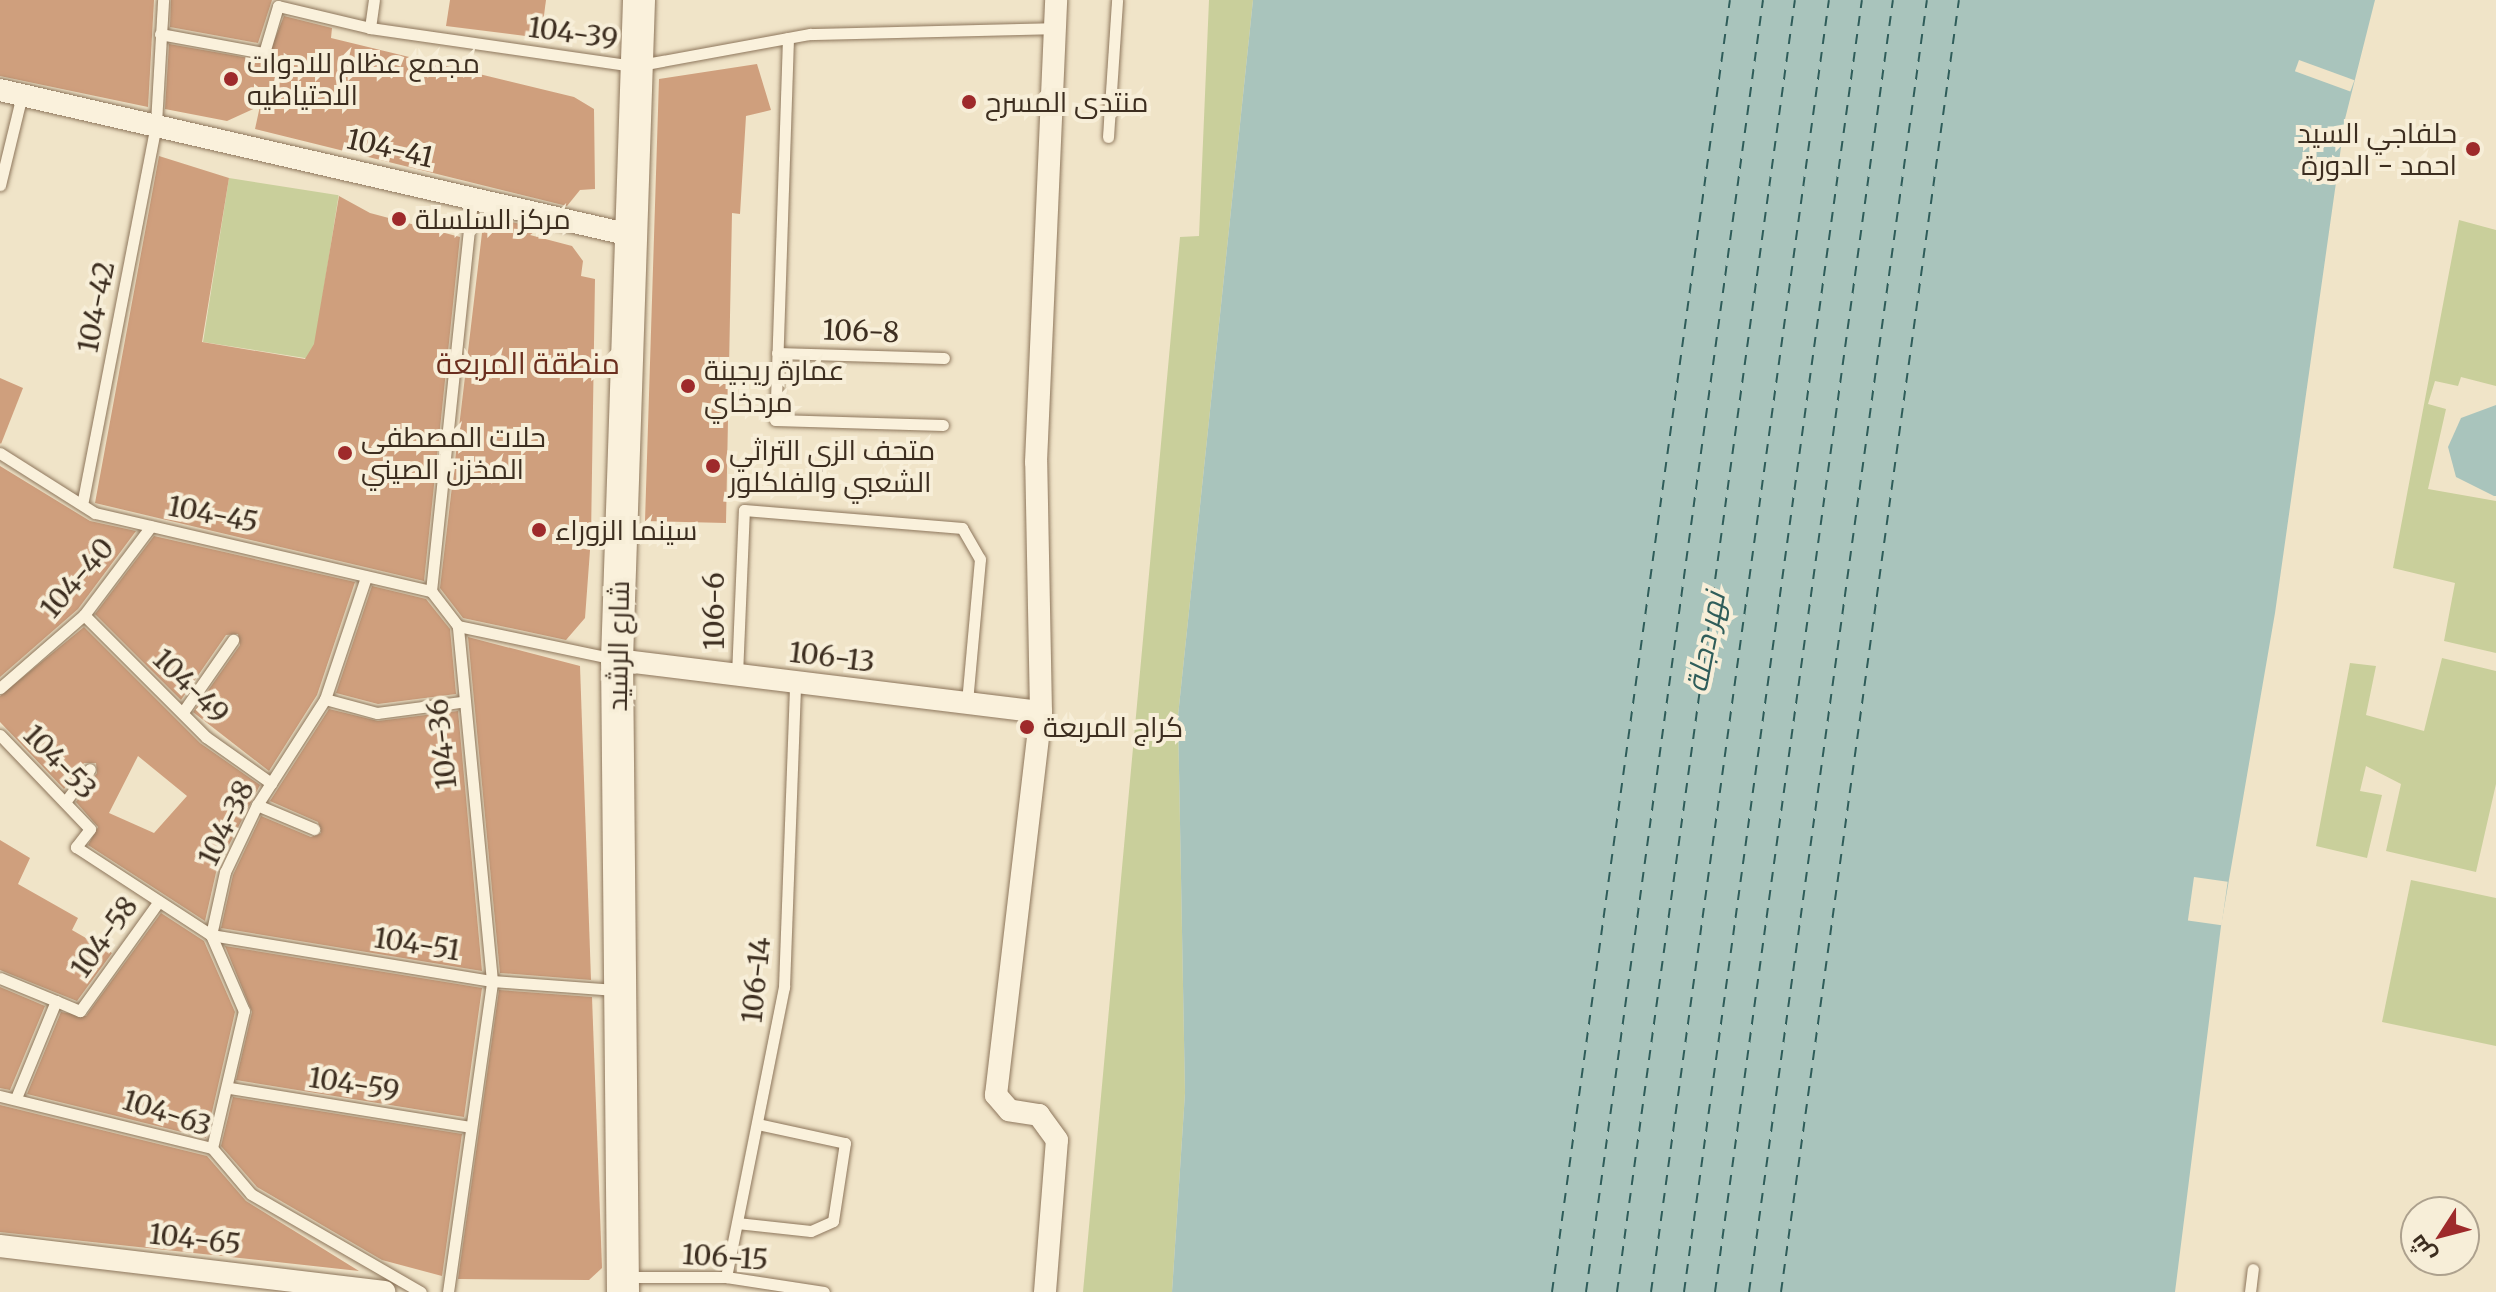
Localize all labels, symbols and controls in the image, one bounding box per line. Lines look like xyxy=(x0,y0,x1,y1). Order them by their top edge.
street label: 104-39 xyxy=(526,10,620,56)
place label: مجمع عظام للادوات الاحتياطيه xyxy=(247,46,480,112)
marker: مجمع عظام للادوات الاحتياطيه xyxy=(222,70,240,88)
place label: منتدى المسرح xyxy=(985,85,1149,119)
marker: منتدى المسرح xyxy=(960,93,978,111)
place label: حلفاجي السيد احمد - الدورة xyxy=(2297,116,2457,182)
street label: 104-41 xyxy=(343,122,437,174)
marker: حلفاجي السيد احمد - الدورة xyxy=(2464,140,2482,158)
place label: مركز السلسلة xyxy=(415,202,571,236)
marker: مركز السلسلة xyxy=(390,210,408,228)
street label: 104-42 xyxy=(71,258,121,356)
street label: 106-8 xyxy=(822,313,900,349)
district label: منطقة المربعة xyxy=(436,345,620,381)
place label: عمارة ريجينة مردخاي xyxy=(704,353,845,419)
marker: عمارة ريجينة مردخاي xyxy=(679,377,697,395)
place label: حلات المصطفى المخزن الصيني xyxy=(361,420,546,486)
place label: متحف الزي التراثي الشعبي والفلكلور xyxy=(729,433,935,499)
marker: حلات المصطفى المخزن الصيني xyxy=(336,444,354,462)
marker: متحف الزي التراثي الشعبي والفلكلور xyxy=(704,457,722,475)
street label: 104-45 xyxy=(165,489,261,539)
place label: سينما الزوراء xyxy=(555,513,697,547)
marker: سينما الزوراء xyxy=(530,521,548,539)
street label: 104-40 xyxy=(33,531,121,625)
street label: 106-6 xyxy=(697,572,731,650)
street label: شارع الرشيد xyxy=(600,580,636,712)
water label: نهر دجلة xyxy=(1678,589,1732,695)
street label: 106-13 xyxy=(787,635,877,679)
street label: 104-49 xyxy=(146,642,236,730)
street label: 104-36 xyxy=(421,697,463,791)
place label: كراج المربعة xyxy=(1043,710,1183,744)
street label: 104-53 xyxy=(17,718,103,806)
marker: كراج المربعة xyxy=(1018,718,1036,736)
street label: 104-38 xyxy=(191,775,261,871)
street label: 104-58 xyxy=(63,890,145,984)
street label: 104-51 xyxy=(372,921,462,967)
street label: 106-14 xyxy=(735,935,777,1025)
street label: 104-59 xyxy=(306,1060,402,1108)
street label: 104-63 xyxy=(118,1083,216,1143)
north arrow xyxy=(2400,1196,2480,1276)
street label: 104-65 xyxy=(147,1217,243,1261)
text: ش xyxy=(2403,1229,2442,1269)
street label: 106-15 xyxy=(681,1237,769,1277)

